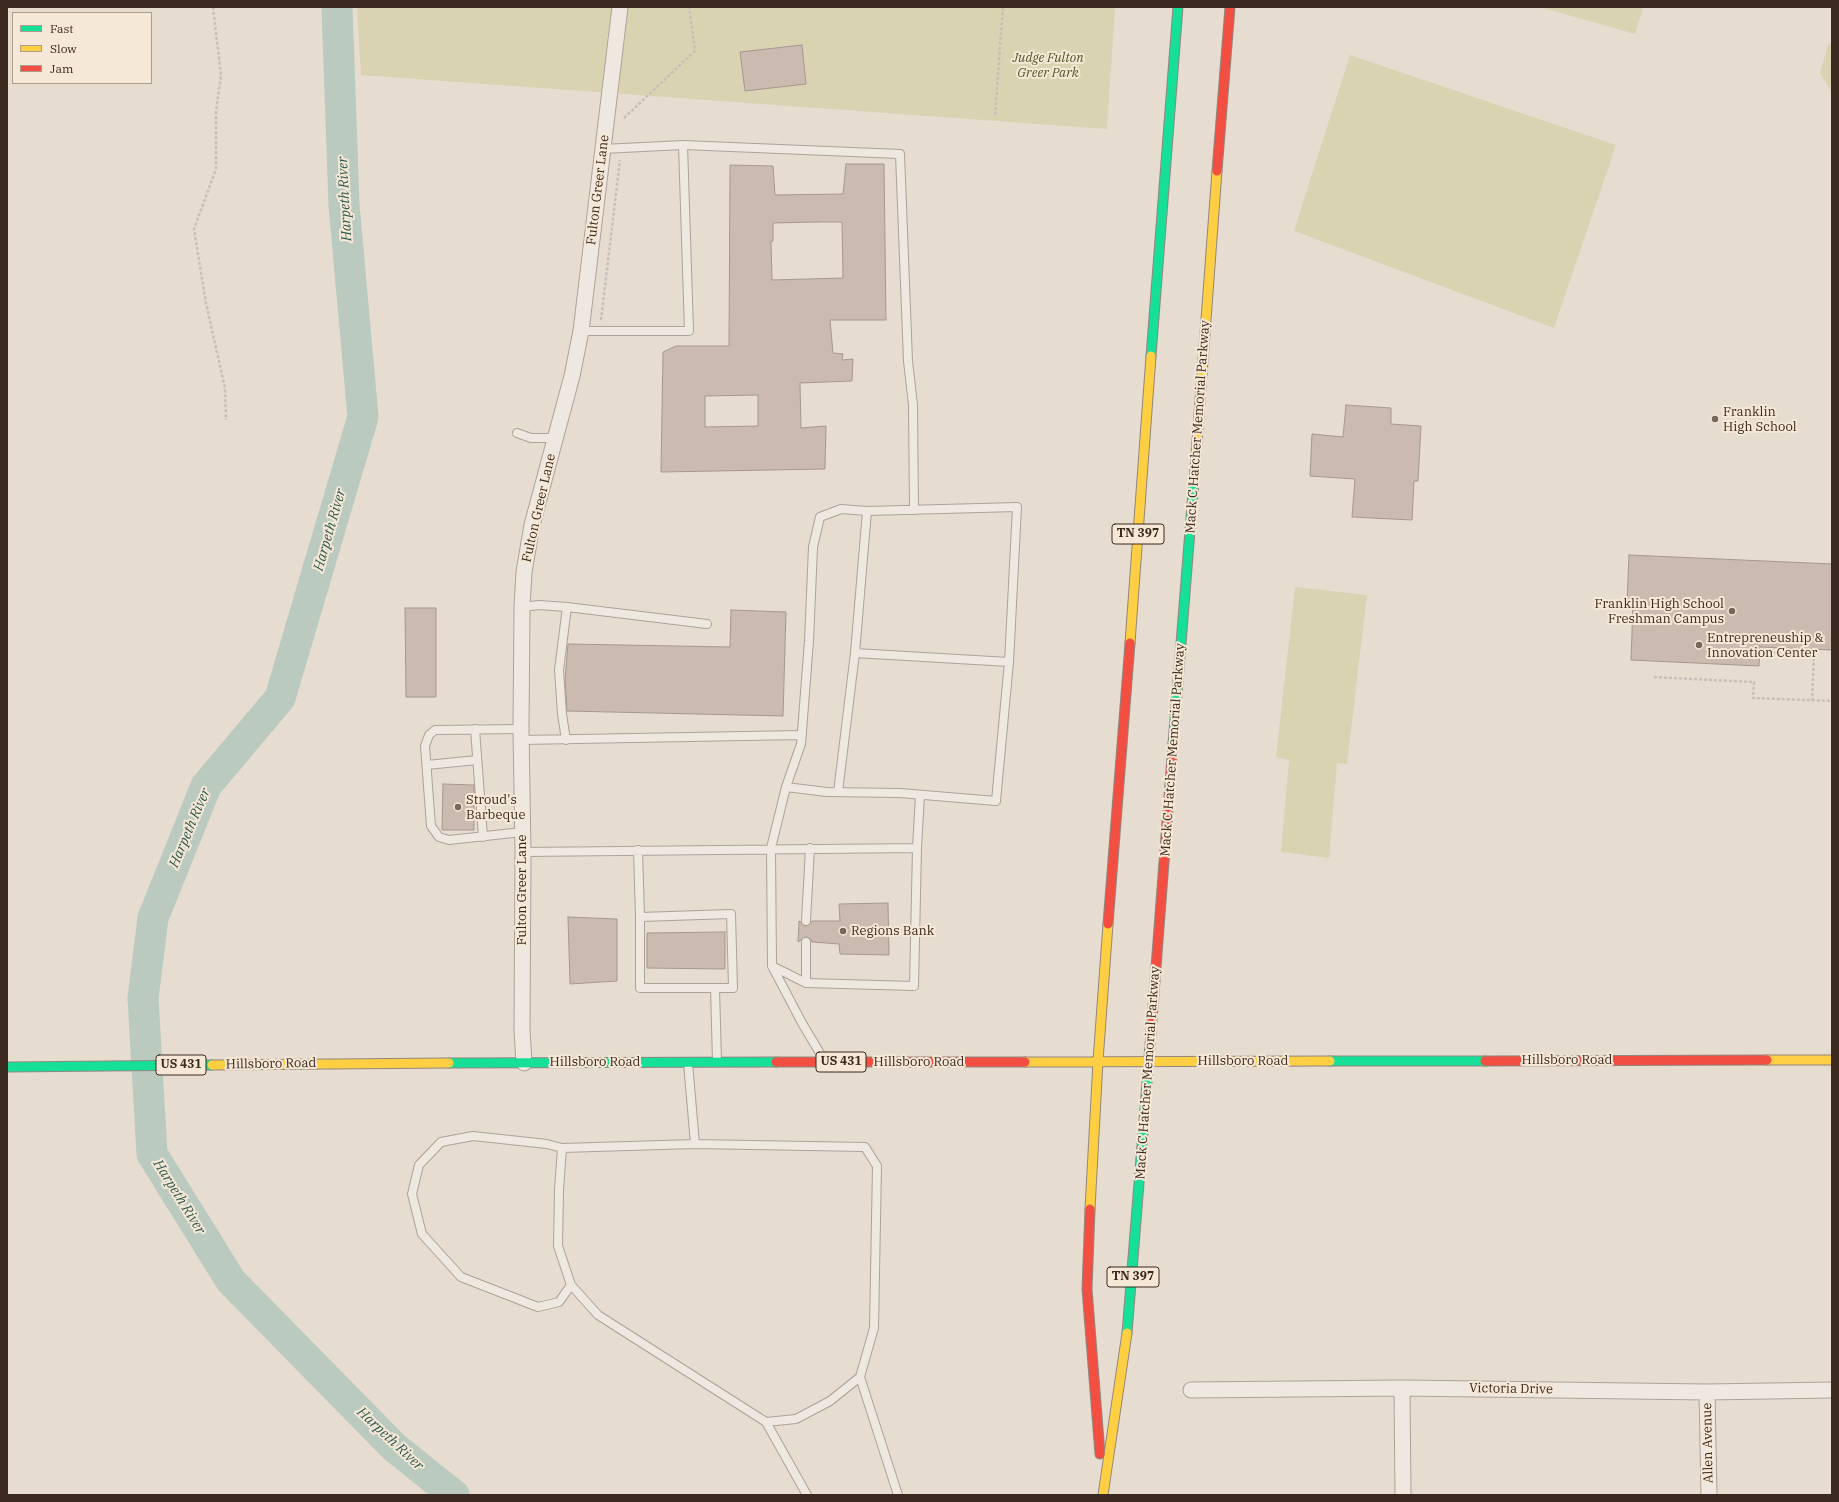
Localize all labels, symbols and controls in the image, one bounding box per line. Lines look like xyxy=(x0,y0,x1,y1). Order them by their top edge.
legend xyxy=(12,12,152,84)
text: Fast xyxy=(50,21,74,36)
text: Slow xyxy=(50,41,77,56)
park label: Judge Fulton Greer Park xyxy=(1012,50,1084,81)
text: Jam xyxy=(50,61,73,76)
street label: Fulton Greer Lane xyxy=(583,134,613,246)
water label: Harpeth River xyxy=(334,156,356,242)
street label: Mack C Hatcher Memorial Parkway xyxy=(1183,320,1213,534)
place label: Franklin High School xyxy=(1723,404,1797,435)
marker: Franklin High School xyxy=(1710,414,1720,424)
street label: Fulton Greer Lane xyxy=(519,452,559,564)
water label: Harpeth River xyxy=(310,487,350,573)
road number: TN 397 xyxy=(1112,524,1164,544)
place label: Franklin High School Freshman Campus xyxy=(1594,596,1724,627)
marker: Franklin High School Freshman Campus xyxy=(1727,606,1737,616)
place label: Entrepreneuship & Innovation Center xyxy=(1707,630,1824,661)
marker: Entrepreneuship & Innovation Center xyxy=(1694,640,1704,650)
street label: Mack C Hatcher Memorial Parkway xyxy=(1158,643,1188,857)
water label: Harpeth River xyxy=(166,786,214,870)
place label: Stroud's Barbeque xyxy=(466,792,525,823)
marker: Stroud's Barbeque xyxy=(453,802,463,812)
street label: Fulton Greer Lane xyxy=(514,835,530,945)
place label: Regions Bank xyxy=(851,923,934,939)
marker: Regions Bank xyxy=(838,926,848,936)
street label: Mack C Hatcher Memorial Parkway xyxy=(1133,966,1163,1180)
road number: US 431 xyxy=(816,1052,866,1072)
street label: Hillsboro Road xyxy=(1522,1052,1612,1068)
street label: Hillsboro Road xyxy=(1198,1053,1288,1069)
street label: Hillsboro Road xyxy=(550,1054,640,1070)
street label: Hillsboro Road xyxy=(874,1054,964,1070)
road number: US 431 xyxy=(156,1055,206,1075)
street label: Hillsboro Road xyxy=(225,1055,317,1073)
water label: Harpeth River xyxy=(149,1157,209,1237)
road number: TN 397 xyxy=(1107,1267,1159,1287)
street label: Victoria Drive xyxy=(1469,1380,1553,1398)
street label: Allen Avenue xyxy=(1699,1403,1717,1483)
water label: Harpeth River xyxy=(353,1404,427,1474)

